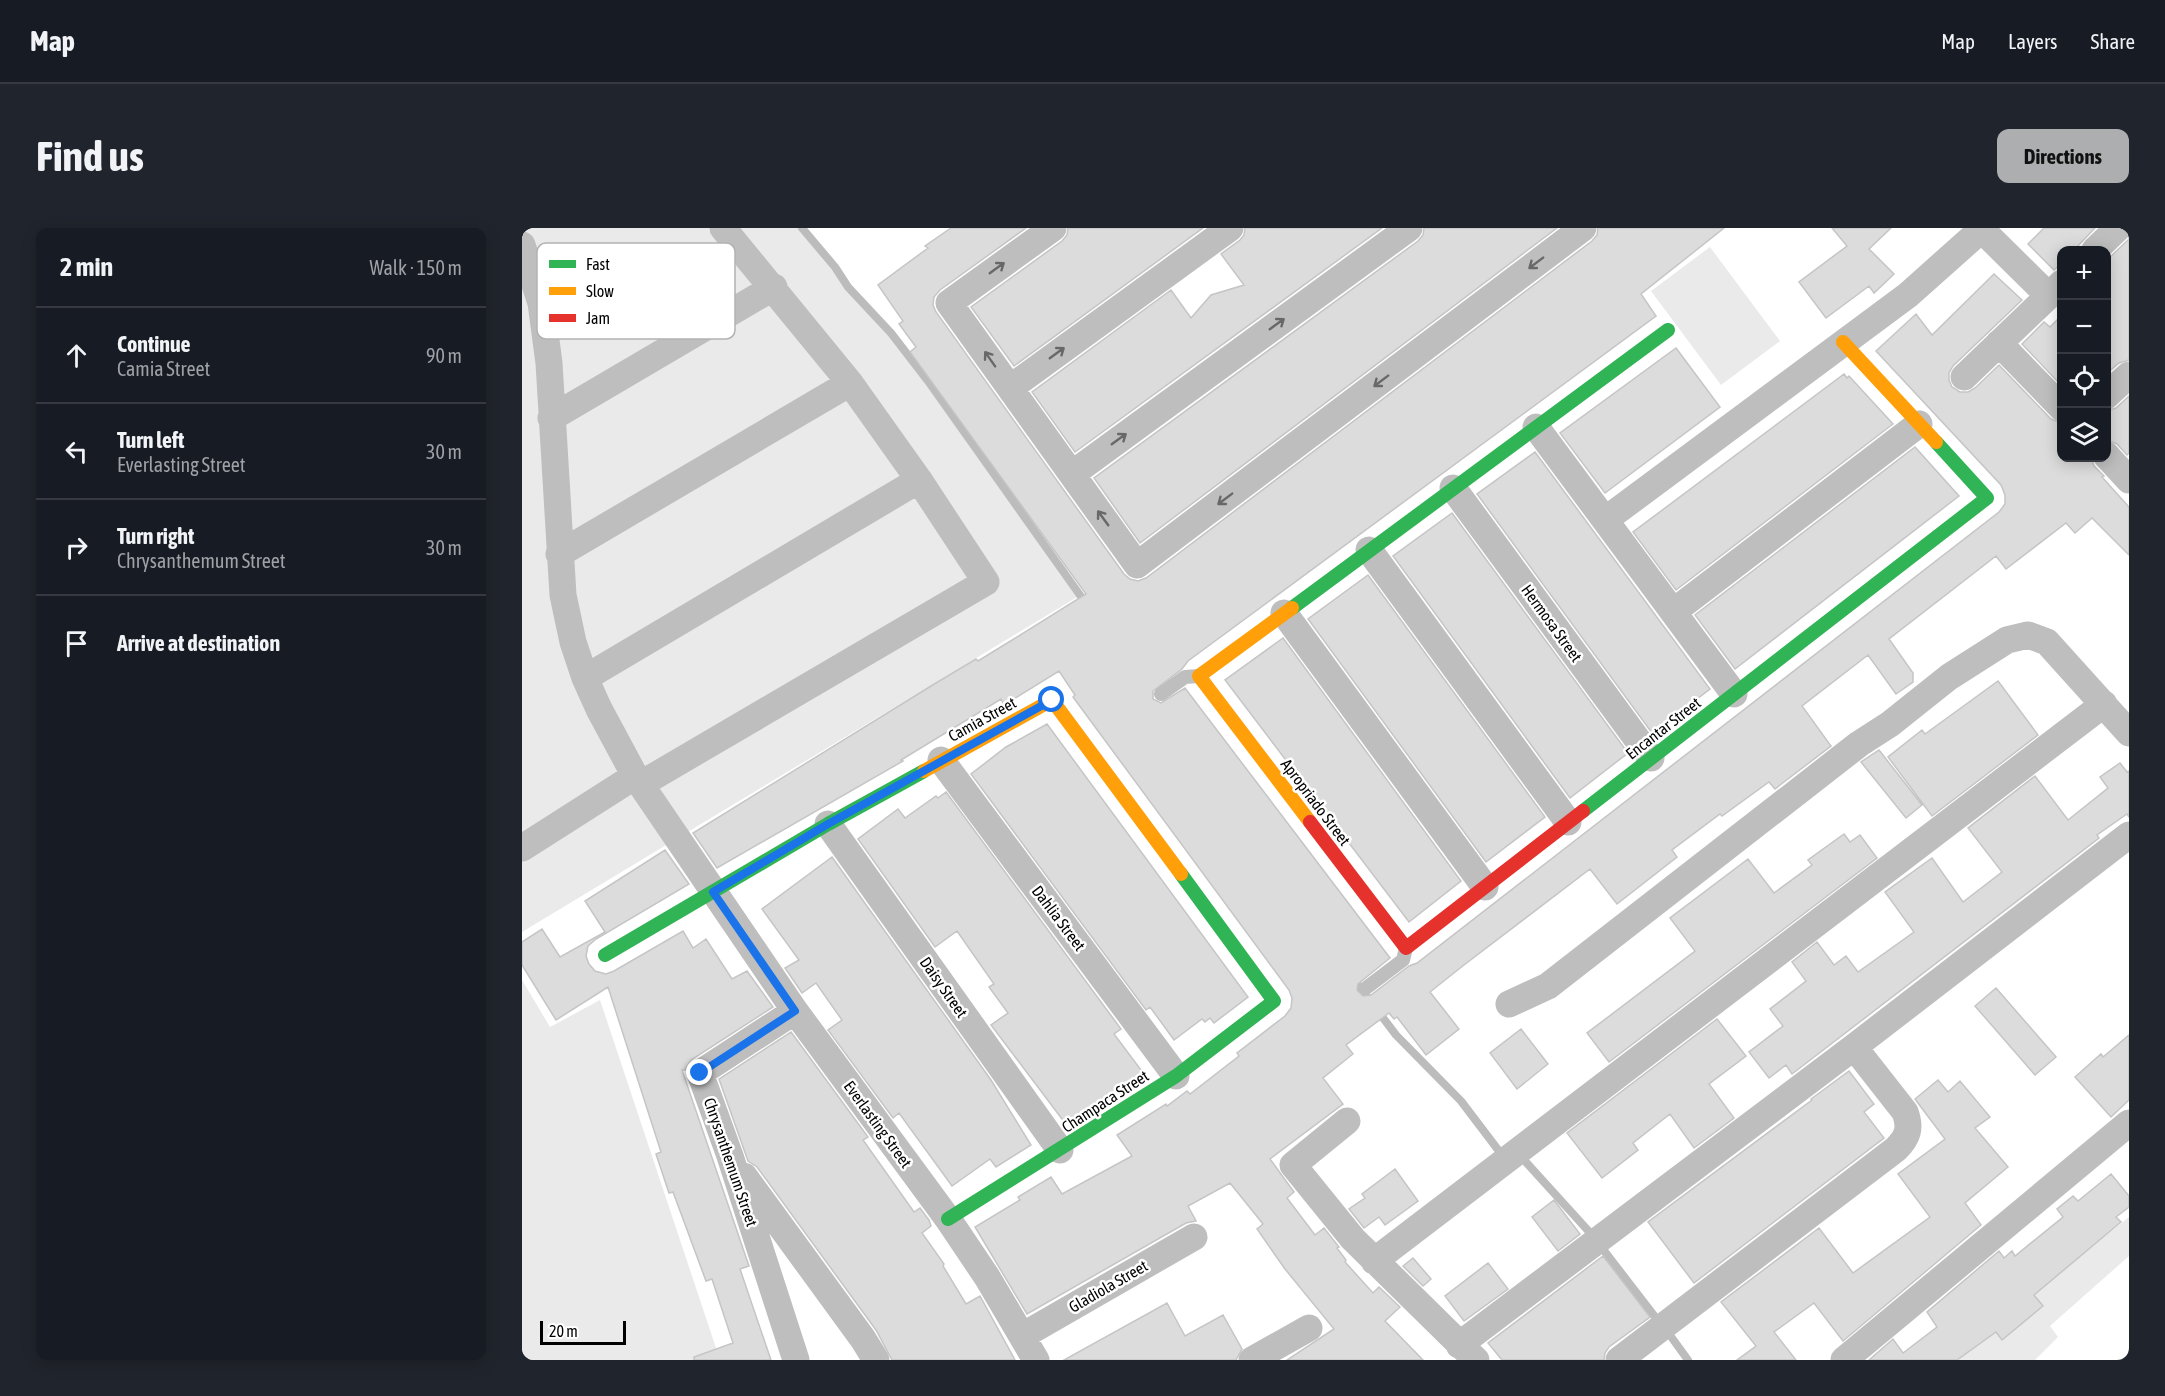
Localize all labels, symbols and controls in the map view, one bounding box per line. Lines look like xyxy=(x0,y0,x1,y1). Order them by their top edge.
text: Map xyxy=(30,25,75,57)
text: Map xyxy=(1941,29,1975,53)
text: Layers xyxy=(2008,29,2058,53)
text: Share xyxy=(2091,29,2135,53)
button: Directions xyxy=(1997,129,2129,183)
text: Find us xyxy=(36,132,144,180)
legend xyxy=(537,243,735,339)
map controls xyxy=(2057,246,2111,462)
button: + xyxy=(2057,246,2111,300)
text: 2 min xyxy=(60,252,113,282)
text: Fast xyxy=(586,255,610,273)
text: Walk · 150 m xyxy=(370,256,462,279)
one-way arrow xyxy=(1528,257,1544,270)
one-way arrow xyxy=(988,262,1004,275)
text: Slow xyxy=(586,282,614,300)
button: − xyxy=(2057,300,2111,354)
text: Jam xyxy=(586,309,610,327)
one-way arrow xyxy=(1268,318,1284,330)
text: Continue xyxy=(117,331,191,357)
icon: ahead xyxy=(60,339,93,372)
text: 90 m xyxy=(426,344,462,367)
one-way arrow xyxy=(1049,347,1065,360)
one-way arrow xyxy=(984,352,996,368)
button: locate xyxy=(2057,354,2111,408)
text: Camia Street xyxy=(117,357,210,380)
one-way arrow xyxy=(1373,375,1389,387)
button: layers xyxy=(2057,408,2111,462)
text: Turn left xyxy=(117,427,184,453)
one-way arrow xyxy=(1111,433,1127,445)
icon: left xyxy=(60,435,93,468)
text: 30 m xyxy=(426,440,462,463)
text: Everlasting Street xyxy=(117,453,245,476)
one-way arrow xyxy=(1218,492,1234,505)
one-way arrow xyxy=(1097,510,1110,526)
text: Turn right xyxy=(117,523,194,549)
icon: right xyxy=(60,531,93,564)
text: 30 m xyxy=(426,536,462,559)
text: Chrysanthemum Street xyxy=(117,549,286,572)
street label: Hermosa Street xyxy=(1518,581,1586,665)
icon: arrive xyxy=(60,627,93,660)
text: Arrive at destination xyxy=(117,630,280,656)
route start xyxy=(1038,686,1064,712)
street label: Camia Street xyxy=(945,693,1019,745)
street label: Encantar Street xyxy=(1622,693,1704,763)
street label: Apropriado Street xyxy=(1277,755,1355,850)
street label: Dahlia Street xyxy=(1029,882,1090,954)
street label: Daisy Street xyxy=(916,953,972,1022)
route end xyxy=(686,1059,712,1085)
street label: Champaca Street xyxy=(1058,1066,1153,1137)
street label: Everlasting Street xyxy=(840,1077,916,1172)
street label: Chrysanthemum Street xyxy=(700,1095,762,1229)
street label: Gladiola Street xyxy=(1065,1256,1151,1316)
scale bar xyxy=(540,1318,626,1346)
text: 20 m xyxy=(549,1322,578,1340)

